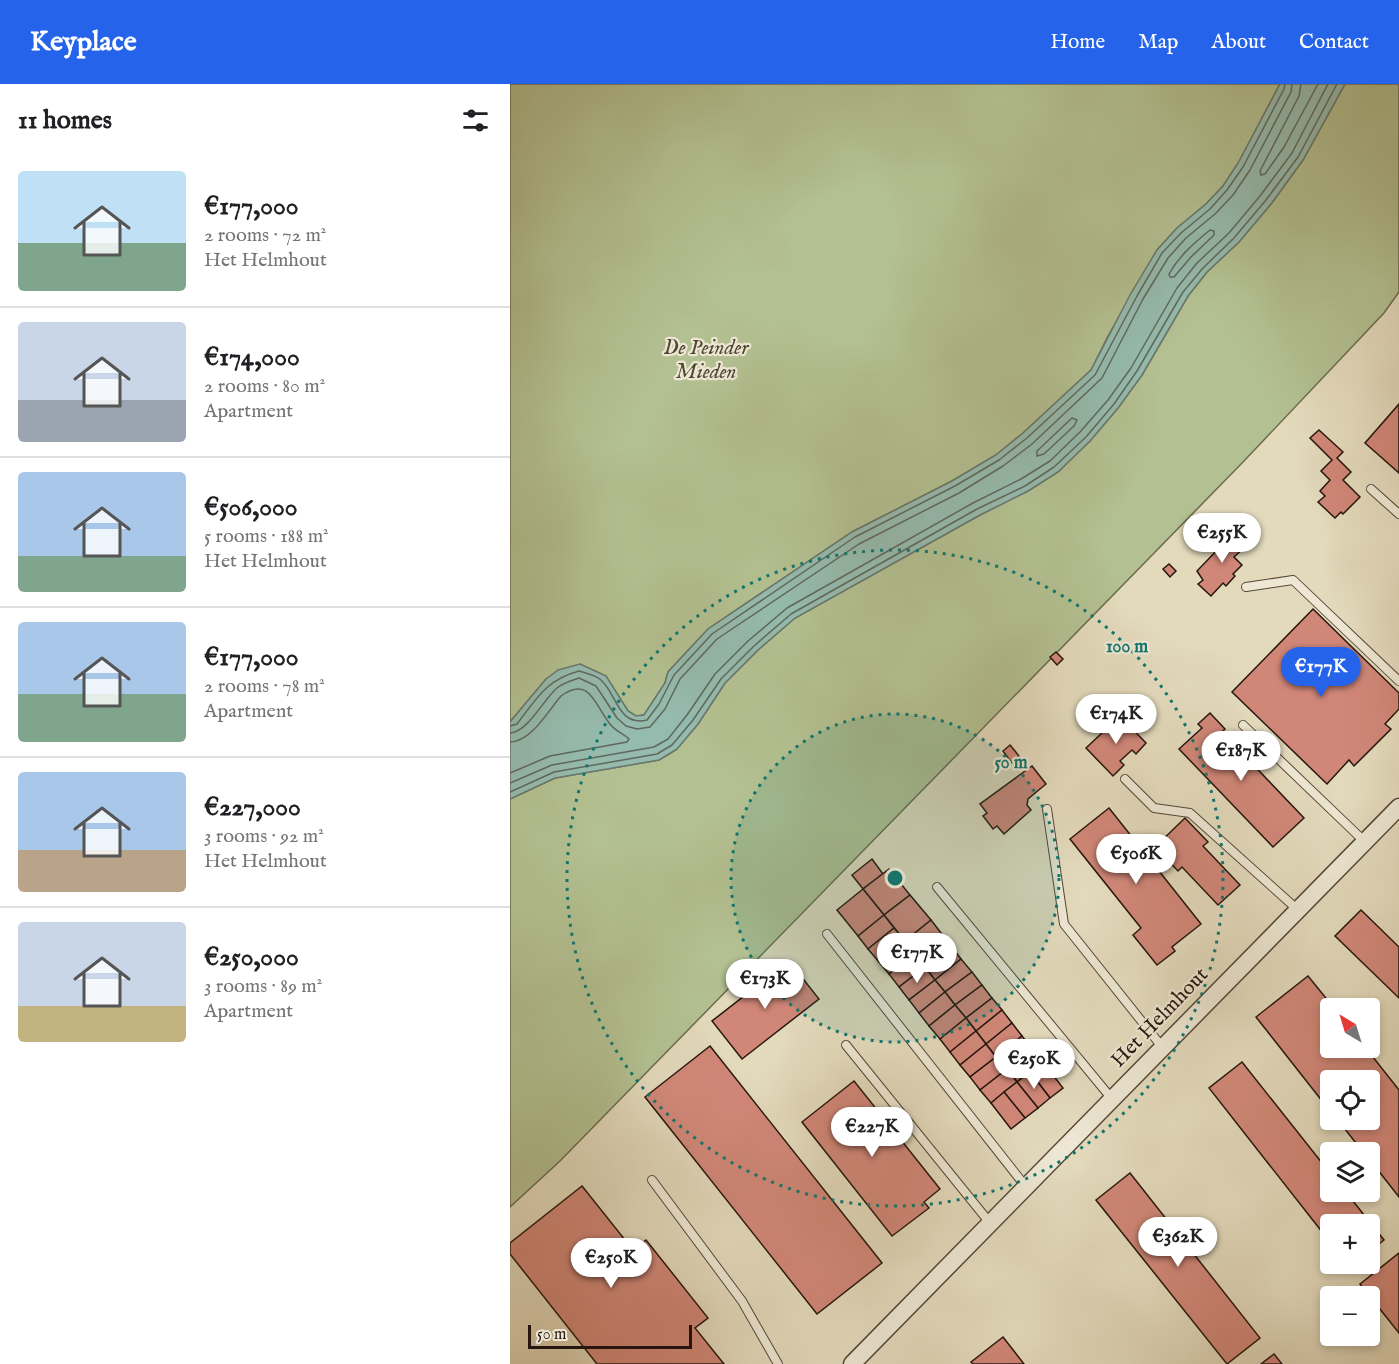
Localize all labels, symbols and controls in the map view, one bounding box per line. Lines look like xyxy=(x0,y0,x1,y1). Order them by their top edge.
text: Keyplace xyxy=(30,25,137,60)
text: Home xyxy=(1050,29,1105,56)
text: Map xyxy=(1138,29,1178,56)
text: About xyxy=(1211,29,1266,56)
text: Contact xyxy=(1299,29,1369,56)
text: 11 homes xyxy=(18,104,112,137)
icon: filters xyxy=(459,104,492,137)
text: €177,000 xyxy=(204,190,298,223)
icon: home xyxy=(66,195,138,267)
text: 2 rooms · 72 m² xyxy=(204,223,326,248)
text: Het Helmhout xyxy=(204,248,327,273)
park label: De Peinder Mieden xyxy=(664,335,749,386)
text: €174,000 xyxy=(204,341,300,374)
icon: home xyxy=(66,346,138,418)
text: 2 rooms · 80 m² xyxy=(204,374,325,399)
text: Apartment xyxy=(204,399,293,424)
text: €506,000 xyxy=(204,491,298,524)
icon: home xyxy=(66,496,138,568)
pin: €255K xyxy=(1180,513,1264,564)
text: €255K xyxy=(1197,520,1247,545)
text: 5 rooms · 188 m² xyxy=(204,524,329,549)
text: Het Helmhout xyxy=(204,549,327,574)
text: 100 m xyxy=(1106,636,1148,659)
text: €177,000 xyxy=(204,641,298,674)
icon: home xyxy=(66,646,138,718)
pin: €177K xyxy=(1279,647,1363,698)
text: €177K xyxy=(1295,654,1347,679)
text: 2 rooms · 78 m² xyxy=(204,674,325,699)
pin: €174K xyxy=(1074,694,1158,745)
text: Apartment xyxy=(204,699,293,724)
text: €174K xyxy=(1090,701,1142,726)
pin: €187K xyxy=(1199,731,1283,782)
text: €187K xyxy=(1216,738,1266,763)
text: 50 m xyxy=(994,752,1028,775)
text: €227,000 xyxy=(204,791,301,824)
icon: home xyxy=(66,796,138,868)
text: 3 rooms · 92 m² xyxy=(204,824,324,849)
pin: €506K xyxy=(1094,834,1178,885)
text: €506K xyxy=(1110,841,1162,866)
text: Het Helmhout xyxy=(204,849,327,874)
centre of rings xyxy=(885,868,905,888)
pin: €177K xyxy=(875,933,959,984)
text: €177K xyxy=(891,940,943,965)
text: €250,000 xyxy=(204,941,299,974)
icon: home xyxy=(66,946,138,1018)
pin: €173K xyxy=(723,959,807,1010)
street label: Het Helmhout xyxy=(1105,962,1215,1074)
text: €173K xyxy=(740,966,790,991)
text: 3 rooms · 89 m² xyxy=(204,974,322,999)
north arrow xyxy=(1320,998,1380,1058)
map controls xyxy=(1320,998,1380,1346)
text: Apartment xyxy=(204,999,293,1024)
pin: €250K xyxy=(992,1039,1076,1090)
text: €250K xyxy=(1008,1046,1060,1071)
button: locate xyxy=(1320,1070,1380,1130)
pin: €227K xyxy=(830,1107,914,1158)
text: €227K xyxy=(845,1114,899,1139)
button: layers xyxy=(1320,1142,1380,1202)
button: + xyxy=(1320,1214,1380,1274)
pin: €362K xyxy=(1136,1217,1220,1268)
text: €362K xyxy=(1152,1224,1204,1249)
pin: €250K xyxy=(569,1238,653,1289)
text: €250K xyxy=(585,1245,637,1270)
button: − xyxy=(1320,1286,1380,1346)
scale bar xyxy=(528,1322,692,1350)
text: 50 m xyxy=(537,1325,566,1345)

